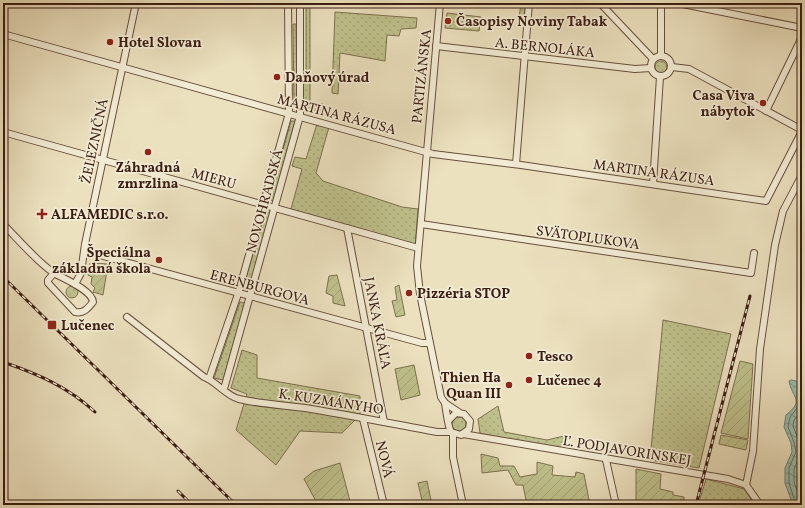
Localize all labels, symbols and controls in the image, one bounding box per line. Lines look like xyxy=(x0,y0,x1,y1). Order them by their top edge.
place label: Časopisy Noviny Tabak xyxy=(456,12,608,32)
marker: Časopisy Noviny Tabak xyxy=(443,16,453,26)
street label: PARTIZÁNSKA xyxy=(408,28,437,124)
place label: Hotel Slovan xyxy=(118,34,202,53)
street label: A. BERNOLÁKA xyxy=(494,34,596,63)
marker: Hotel Slovan xyxy=(105,37,115,47)
place label: Daňový úrad xyxy=(285,69,370,88)
marker: Daňový úrad xyxy=(272,72,282,82)
place label: Casa Viva nábytok xyxy=(692,87,756,122)
street label: MARTINA RÁZUSA xyxy=(275,90,398,140)
street label: ŽELEZNIČNÁ xyxy=(76,97,114,186)
marker: Casa Viva nábytok xyxy=(758,98,768,108)
marker: Záhradná zmrzlina xyxy=(143,147,153,157)
street label: NOVOHRADSKÁ xyxy=(242,147,289,256)
street label: MARTINA RÁZUSA xyxy=(592,156,716,191)
place label: Záhradná zmrzlina xyxy=(116,159,181,194)
street label: MIERU xyxy=(189,164,238,195)
place label: ALFAMEDIC s.r.o. xyxy=(51,206,169,225)
marker: ALFAMEDIC s.r.o. xyxy=(36,208,48,220)
street label: SVÄTOPLUKOVA xyxy=(535,222,641,255)
place label: Špeciálna základná škola xyxy=(52,243,151,279)
marker: Špeciálna základná škola xyxy=(154,255,164,265)
street label: ERENBURGOVA xyxy=(208,266,312,311)
street label: JANKA KRÁĽA xyxy=(358,276,395,371)
place label: Pizzéria STOP xyxy=(417,285,510,304)
marker: Pizzéria STOP xyxy=(404,288,414,298)
place label: Lučenec xyxy=(61,317,115,336)
marker: Lučenec xyxy=(46,319,58,331)
place label: Tesco xyxy=(537,348,573,367)
marker: Tesco xyxy=(524,351,534,361)
place label: Thien Ha Quan III xyxy=(441,369,501,404)
place label: Lučenec 4 xyxy=(537,372,602,391)
marker: Lučenec 4 xyxy=(524,375,534,385)
marker: Thien Ha Quan III xyxy=(504,380,514,390)
street label: K. KUZMÁNYHO xyxy=(277,385,385,420)
street label: Ľ. PODJAVORINSKEJ xyxy=(561,432,693,471)
street label: NOVÁ xyxy=(370,439,397,480)

